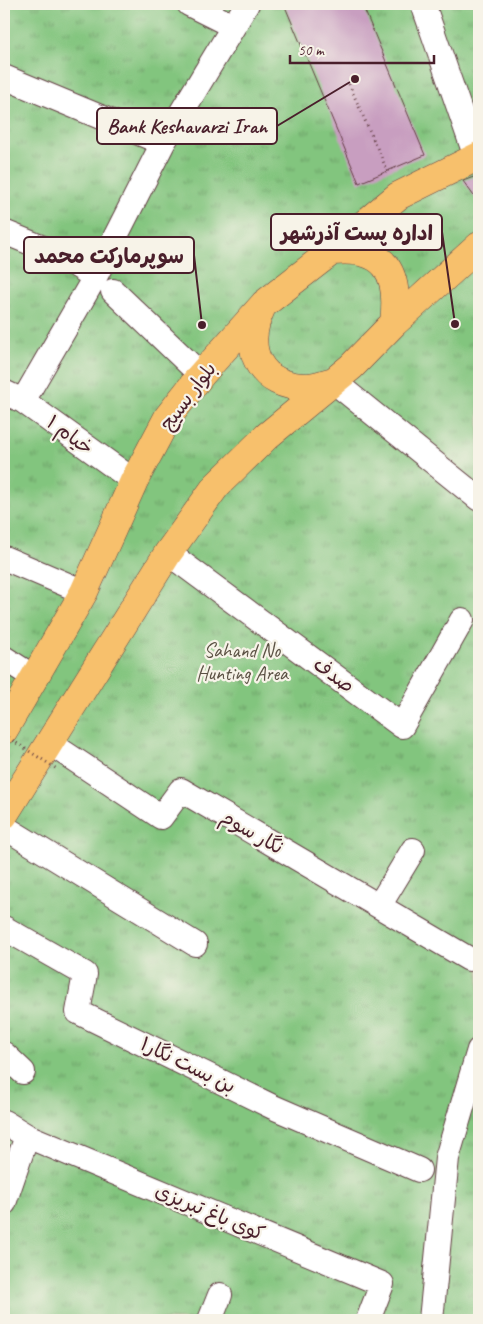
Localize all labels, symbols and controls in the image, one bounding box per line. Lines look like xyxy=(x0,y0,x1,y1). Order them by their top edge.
scale bar xyxy=(290,32,434,64)
text: 50 m xyxy=(298,41,325,60)
callout: Bank Keshavarzi Iran xyxy=(97,108,277,144)
text: Bank Keshavarzi Iran xyxy=(107,113,268,139)
callout: اداره پست آذرشهر xyxy=(271,214,442,250)
text: اداره پست آذرشهر xyxy=(279,220,433,246)
callout: سوپرمارکت محمد xyxy=(24,237,194,273)
text: سوپرمارکت محمد xyxy=(34,243,184,269)
street label: بلوار بسیج xyxy=(154,357,223,436)
street label: خیام ۱ xyxy=(41,410,98,462)
park label: Sahand No Hunting Area xyxy=(196,638,289,686)
street label: صدف xyxy=(308,652,360,698)
street label: نگار سوم xyxy=(215,804,288,863)
street label: بن بست نگار۱ xyxy=(136,1031,240,1099)
street label: کوی باغ تبریزی xyxy=(151,1178,268,1247)

